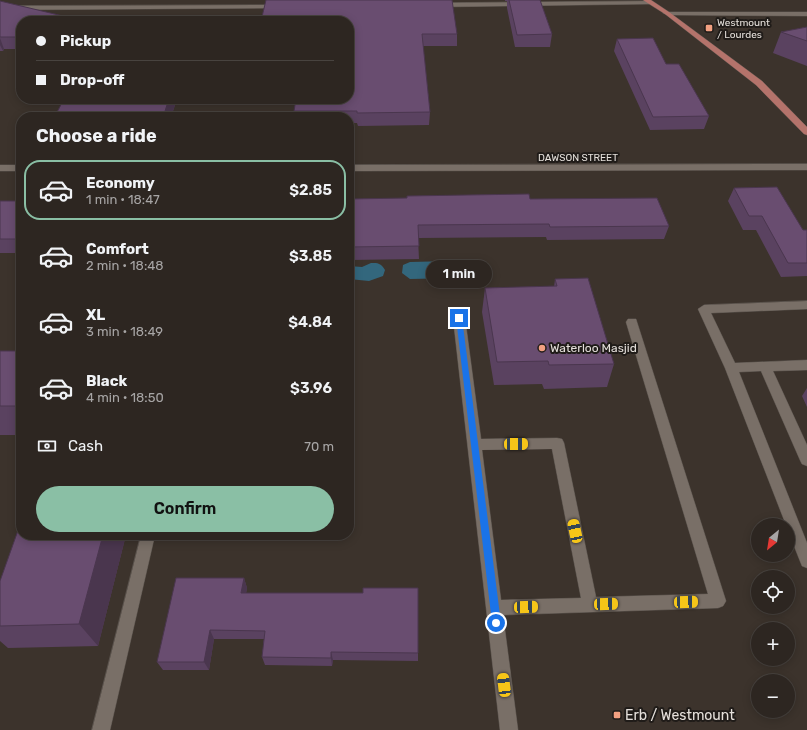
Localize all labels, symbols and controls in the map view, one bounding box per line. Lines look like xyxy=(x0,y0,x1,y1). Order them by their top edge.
place label: Westmount / Lourdes xyxy=(717,17,770,41)
marker: Westmount / Lourdes xyxy=(704,23,714,33)
text: Pickup xyxy=(60,32,111,50)
text: Drop-off xyxy=(60,71,124,89)
text: Choose a ride xyxy=(36,125,157,147)
street label: DAWSON STREET xyxy=(538,152,618,164)
icon: car xyxy=(38,172,74,208)
text: Economy xyxy=(86,174,155,192)
text: $2.85 xyxy=(289,181,332,199)
text: 1 min · 18:47 xyxy=(86,192,160,207)
icon: car xyxy=(38,238,74,274)
text: Comfort xyxy=(86,240,149,258)
text: $3.85 xyxy=(289,247,332,265)
text: 2 min · 18:48 xyxy=(86,258,164,273)
callout: 1 min xyxy=(426,260,492,288)
text: 1 min xyxy=(443,266,475,281)
icon: car xyxy=(38,304,74,340)
text: XL xyxy=(86,306,105,324)
route end xyxy=(450,309,468,327)
text: $4.84 xyxy=(288,313,332,331)
text: 3 min · 18:49 xyxy=(86,324,163,339)
place label: Waterloo Masjid xyxy=(550,341,637,355)
marker: Waterloo Masjid xyxy=(537,343,547,353)
icon: car xyxy=(38,370,74,406)
text: Black xyxy=(86,372,127,390)
text: $3.96 xyxy=(290,379,332,397)
text: 4 min · 18:50 xyxy=(86,390,164,405)
icon: cash xyxy=(36,435,58,457)
text: Cash xyxy=(68,437,103,455)
car xyxy=(504,438,528,450)
text: 70 m xyxy=(304,439,334,454)
button: Confirm xyxy=(36,486,334,532)
car xyxy=(567,518,583,544)
north arrow xyxy=(751,518,795,562)
map controls xyxy=(751,518,795,718)
button: locate xyxy=(751,570,795,614)
car xyxy=(674,596,698,608)
car xyxy=(594,598,618,610)
car xyxy=(514,601,538,613)
route start xyxy=(487,614,505,632)
button: + xyxy=(751,622,795,666)
car xyxy=(497,672,511,698)
button: − xyxy=(751,674,795,718)
place label: Erb / Westmount xyxy=(625,707,735,724)
marker: Erb / Westmount xyxy=(612,710,622,720)

